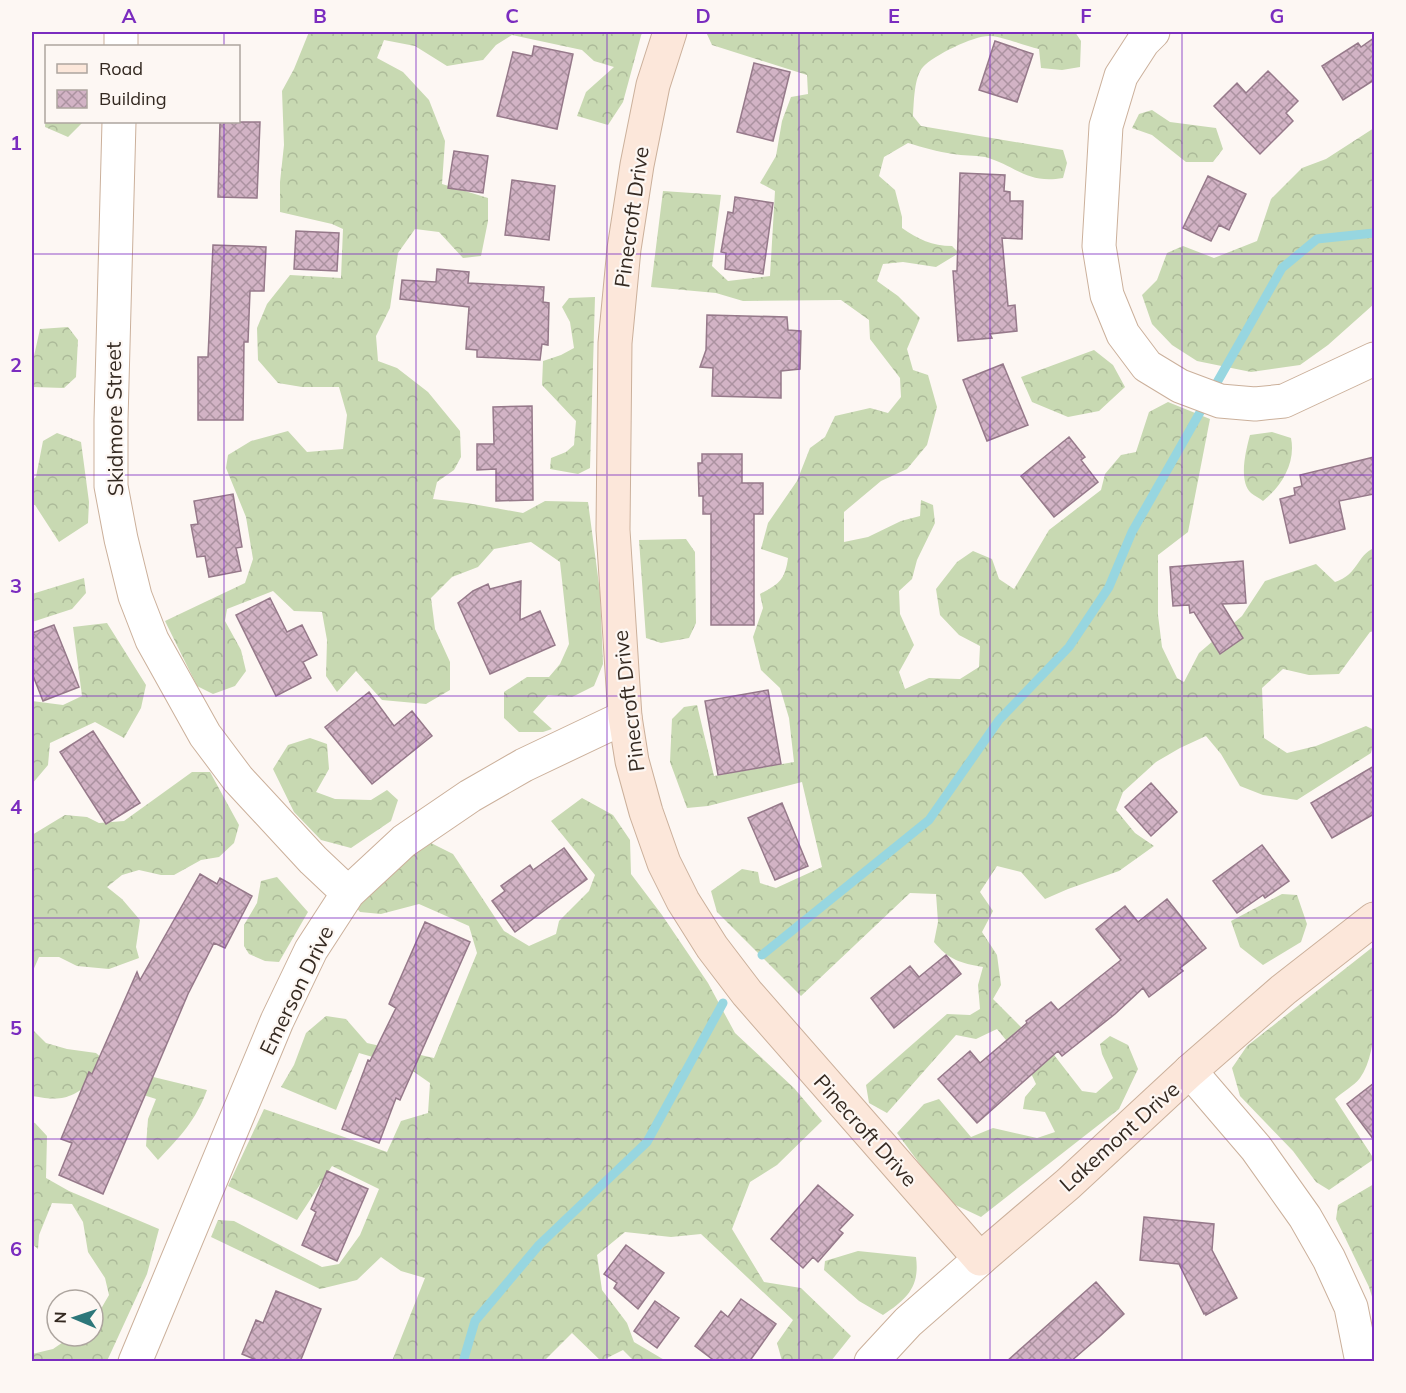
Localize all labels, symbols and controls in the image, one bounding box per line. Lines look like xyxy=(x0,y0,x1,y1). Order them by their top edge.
text: A xyxy=(122,3,137,28)
text: B xyxy=(313,3,327,28)
text: C xyxy=(505,3,519,28)
text: D xyxy=(695,3,711,28)
text: E xyxy=(888,3,900,28)
text: F xyxy=(1080,3,1092,28)
text: G xyxy=(1270,3,1284,28)
legend xyxy=(45,45,240,123)
text: Road xyxy=(99,57,143,80)
text: Building xyxy=(99,87,167,110)
text: 1 xyxy=(10,130,22,155)
street label: Pinecroft Drive xyxy=(608,145,654,289)
street label: Skidmore Street xyxy=(100,342,128,496)
text: 2 xyxy=(10,352,22,377)
text: 3 xyxy=(10,573,22,598)
street label: Pinecroft Drive xyxy=(606,629,650,773)
text: 4 xyxy=(10,794,22,819)
street label: Emerson Drive xyxy=(253,921,339,1059)
text: 5 xyxy=(10,1015,22,1040)
street label: Pinecroft Drive xyxy=(809,1068,923,1192)
street label: Lakemont Drive xyxy=(1054,1075,1184,1197)
text: 6 xyxy=(10,1236,22,1261)
north arrow xyxy=(45,1288,105,1348)
text: N xyxy=(50,1311,70,1324)

